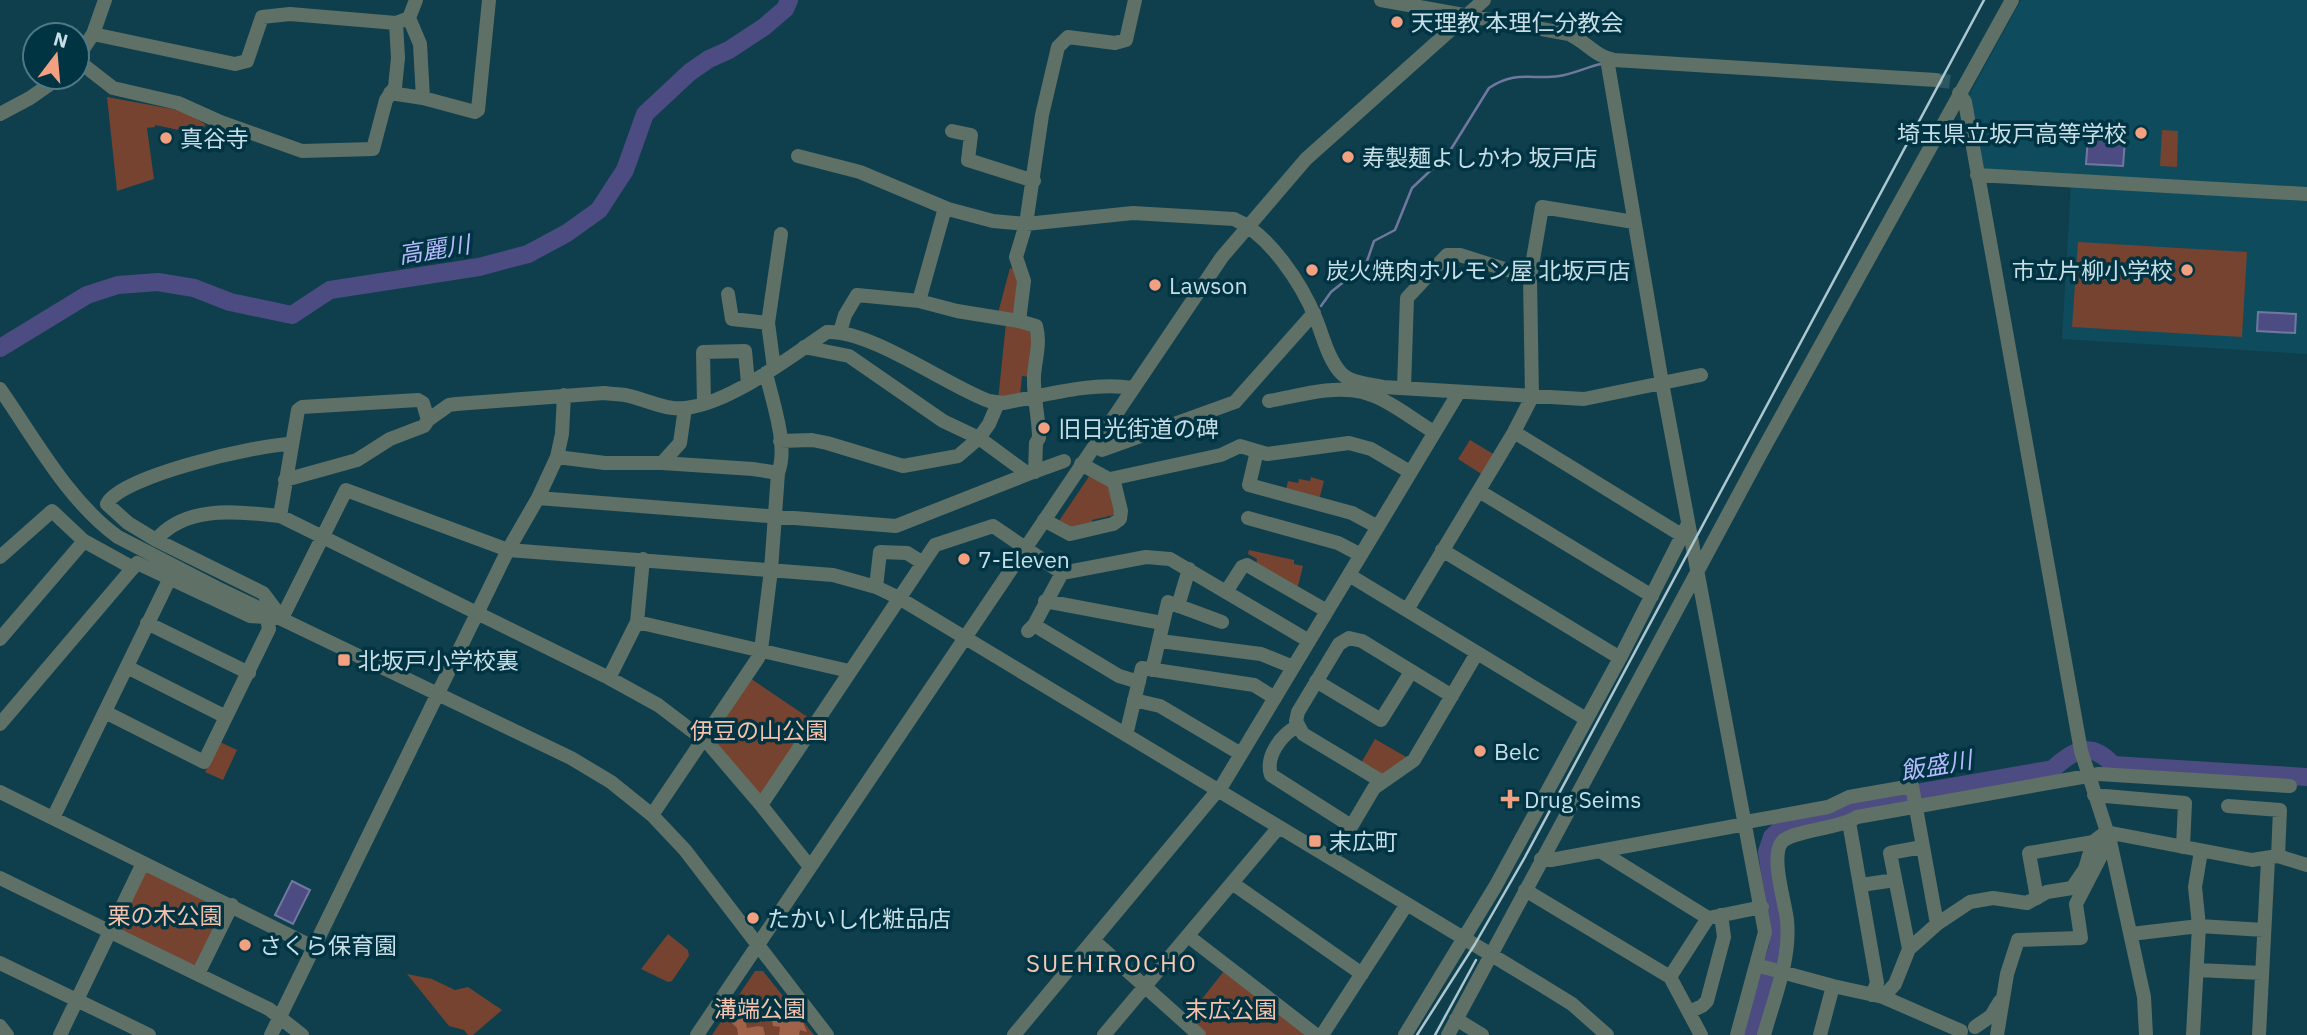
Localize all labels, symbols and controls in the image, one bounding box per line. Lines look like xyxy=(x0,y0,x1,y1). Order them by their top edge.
place label: 天理教 本理仁分教会 xyxy=(1411,7,1623,37)
marker: 天理教 本理仁分教会 xyxy=(1389,14,1405,30)
north arrow xyxy=(21,21,91,91)
text: N xyxy=(51,26,71,53)
place label: 埼玉県立坂戸高等学校 xyxy=(1897,118,2127,148)
place label: 真谷寺 xyxy=(180,123,249,153)
marker: 埼玉県立坂戸高等学校 xyxy=(2133,125,2149,141)
marker: 真谷寺 xyxy=(158,130,174,146)
place label: 寿製麺よしかわ 坂戸店 xyxy=(1362,142,1597,172)
marker: 寿製麺よしかわ 坂戸店 xyxy=(1340,149,1356,165)
water label: 高麗川 xyxy=(396,227,475,270)
place label: 炭火焼肉ホルモン屋 北坂戸店 xyxy=(1326,255,1630,285)
place label: 市立片柳小学校 xyxy=(2012,255,2173,285)
marker: 炭火焼肉ホルモン屋 北坂戸店 xyxy=(1304,262,1320,278)
marker: 市立片柳小学校 xyxy=(2179,262,2195,278)
place label: Lawson xyxy=(1169,270,1247,300)
marker: Lawson xyxy=(1147,277,1163,293)
place label: 旧日光街道の碑 xyxy=(1058,413,1219,443)
marker: 旧日光街道の碑 xyxy=(1036,420,1052,436)
place label: 7-Eleven xyxy=(978,544,1070,574)
marker: 7-Eleven xyxy=(956,551,972,567)
place label: 北坂戸小学校裏 xyxy=(358,645,519,675)
marker: 北坂戸小学校裏 xyxy=(336,652,352,668)
park label: 伊豆の山公園 xyxy=(690,715,828,745)
place label: Belc xyxy=(1494,736,1539,766)
water label: 飯盛川 xyxy=(1898,742,1977,787)
marker: Belc xyxy=(1472,743,1488,759)
place label: Drug Seims xyxy=(1524,784,1642,814)
marker: Drug Seims xyxy=(1502,791,1518,807)
place label: 末広町 xyxy=(1329,826,1398,856)
marker: 末広町 xyxy=(1307,833,1323,849)
park label: 栗の木公園 xyxy=(108,900,223,930)
place label: たかいし化粧品店 xyxy=(767,903,951,933)
marker: たかいし化粧品店 xyxy=(745,910,761,926)
place label: さくら保育園 xyxy=(259,930,397,960)
marker: さくら保育園 xyxy=(237,937,253,953)
district label: SUEHIROCHO xyxy=(1026,947,1198,979)
park label: 溝端公園 xyxy=(714,993,806,1023)
park label: 末広公園 xyxy=(1185,994,1277,1024)

